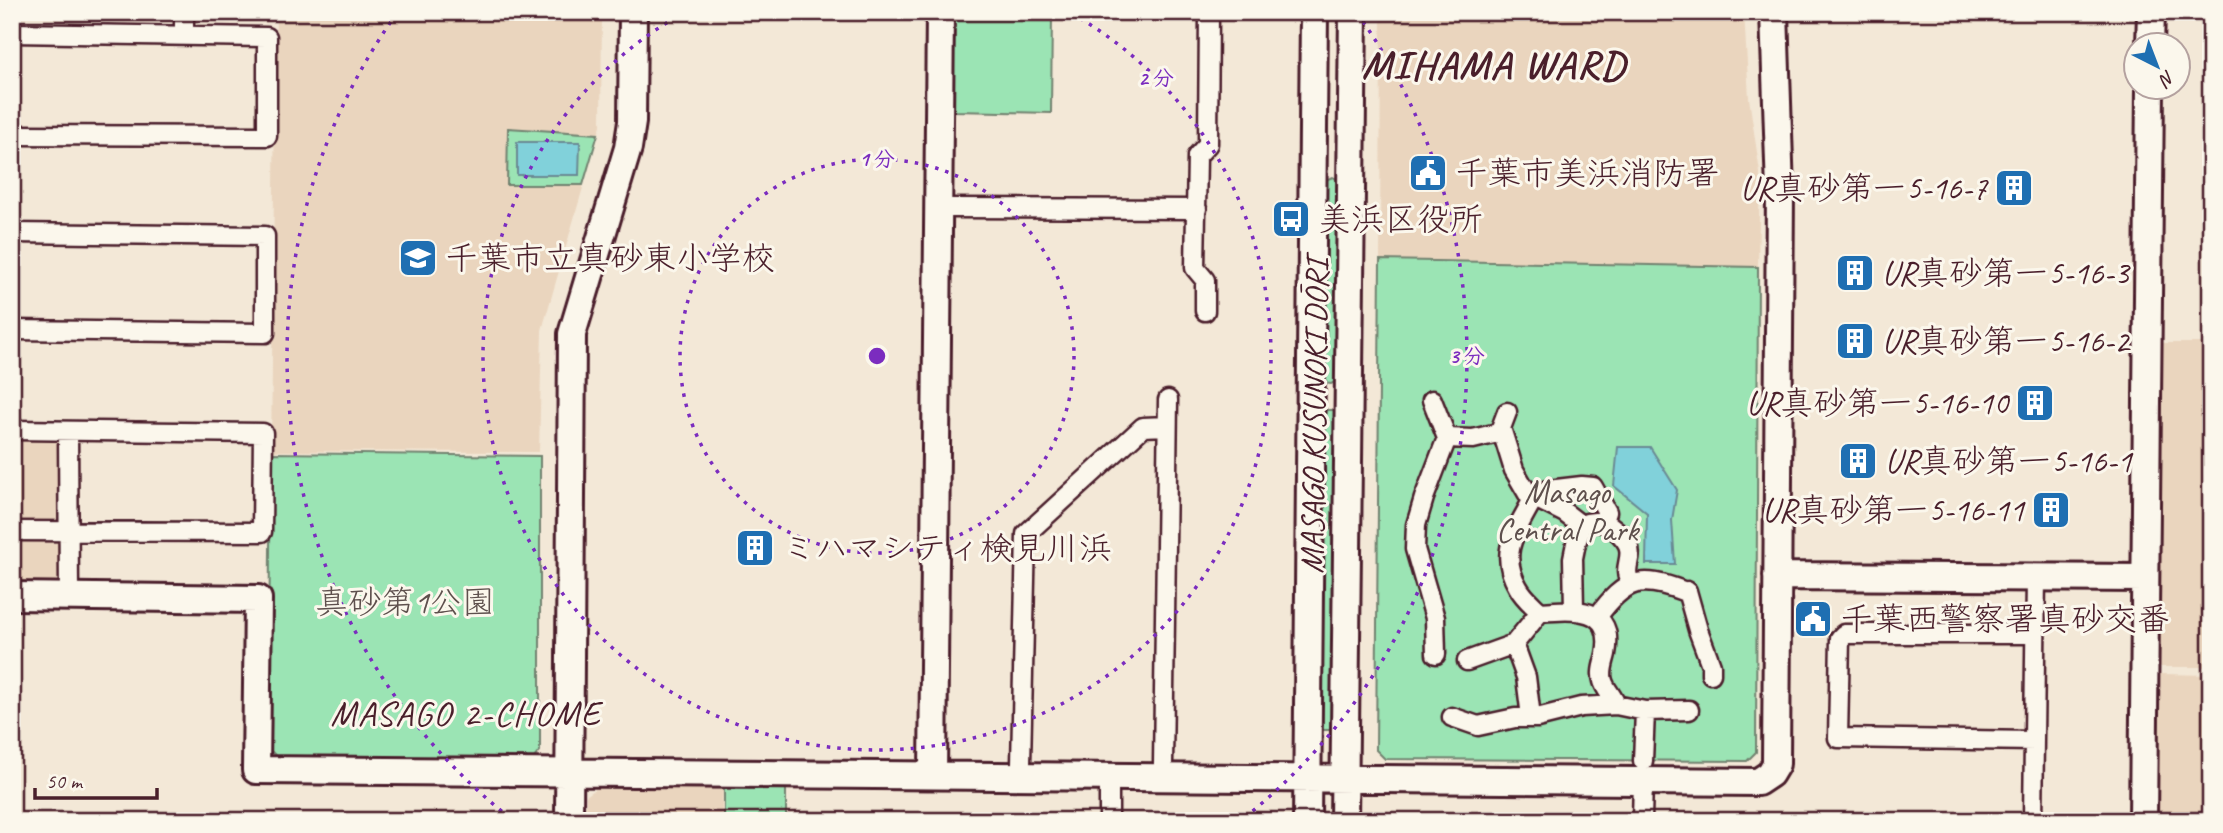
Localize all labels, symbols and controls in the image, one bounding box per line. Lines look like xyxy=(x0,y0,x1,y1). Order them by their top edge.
north arrow xyxy=(2122,32,2192,102)
district label: MIHAMA WARD xyxy=(1362,40,1629,90)
text: 2 分 xyxy=(1138,65,1174,91)
text: N xyxy=(2153,65,2180,93)
text: 1 分 xyxy=(859,146,895,172)
public building icon: 千葉市美浜消防署 xyxy=(1407,152,1449,194)
place label: 千葉市美浜消防署 xyxy=(1455,152,1719,194)
place label: UR真砂第一5-16-7 xyxy=(1740,167,1989,209)
building icon: UR真砂第一5-16-7 xyxy=(1993,167,2035,209)
bus stop icon: 美浜区役所 xyxy=(1270,198,1312,240)
place label: 美浜区役所 xyxy=(1318,198,1483,240)
school or university icon: 千葉市立真砂東小学校 xyxy=(397,237,439,279)
place label: 千葉市立真砂東小学校 xyxy=(445,237,775,279)
street label: MASAGO KUSUNOKI DŌRI xyxy=(1290,251,1338,574)
building icon: UR真砂第一5-16-3 xyxy=(1834,252,1876,294)
place label: UR真砂第一5-16-3 xyxy=(1882,252,2131,294)
building icon: UR真砂第一5-16-2 xyxy=(1834,320,1876,362)
place label: UR真砂第一5-16-2 xyxy=(1882,320,2132,362)
text: 3 分 xyxy=(1449,343,1485,369)
centre of rings xyxy=(865,344,889,368)
place label: UR真砂第一5-16-10 xyxy=(1746,382,2010,424)
building icon: UR真砂第一5-16-10 xyxy=(2014,382,2056,424)
building icon: UR真砂第一5-16-1 xyxy=(1837,440,1879,482)
place label: UR真砂第一5-16-1 xyxy=(1885,440,2134,482)
park label: Masago Central Park xyxy=(1496,471,1640,551)
place label: UR真砂第一5-16-11 xyxy=(1762,489,2026,531)
building icon: UR真砂第一5-16-11 xyxy=(2030,489,2072,531)
building icon: ミハマシティ検見川浜 xyxy=(734,527,776,569)
place label: ミハマシティ検見川浜 xyxy=(782,527,1112,569)
park label: 真砂第1公園 xyxy=(315,581,495,623)
public building icon: 千葉西警察署真砂交番 xyxy=(1792,598,1834,640)
place label: 千葉西警察署真砂交番 xyxy=(1840,598,2170,640)
district label: MASAGO 2-CHOME xyxy=(330,691,604,736)
scale bar xyxy=(35,756,158,800)
text: 50 m xyxy=(46,768,84,794)

